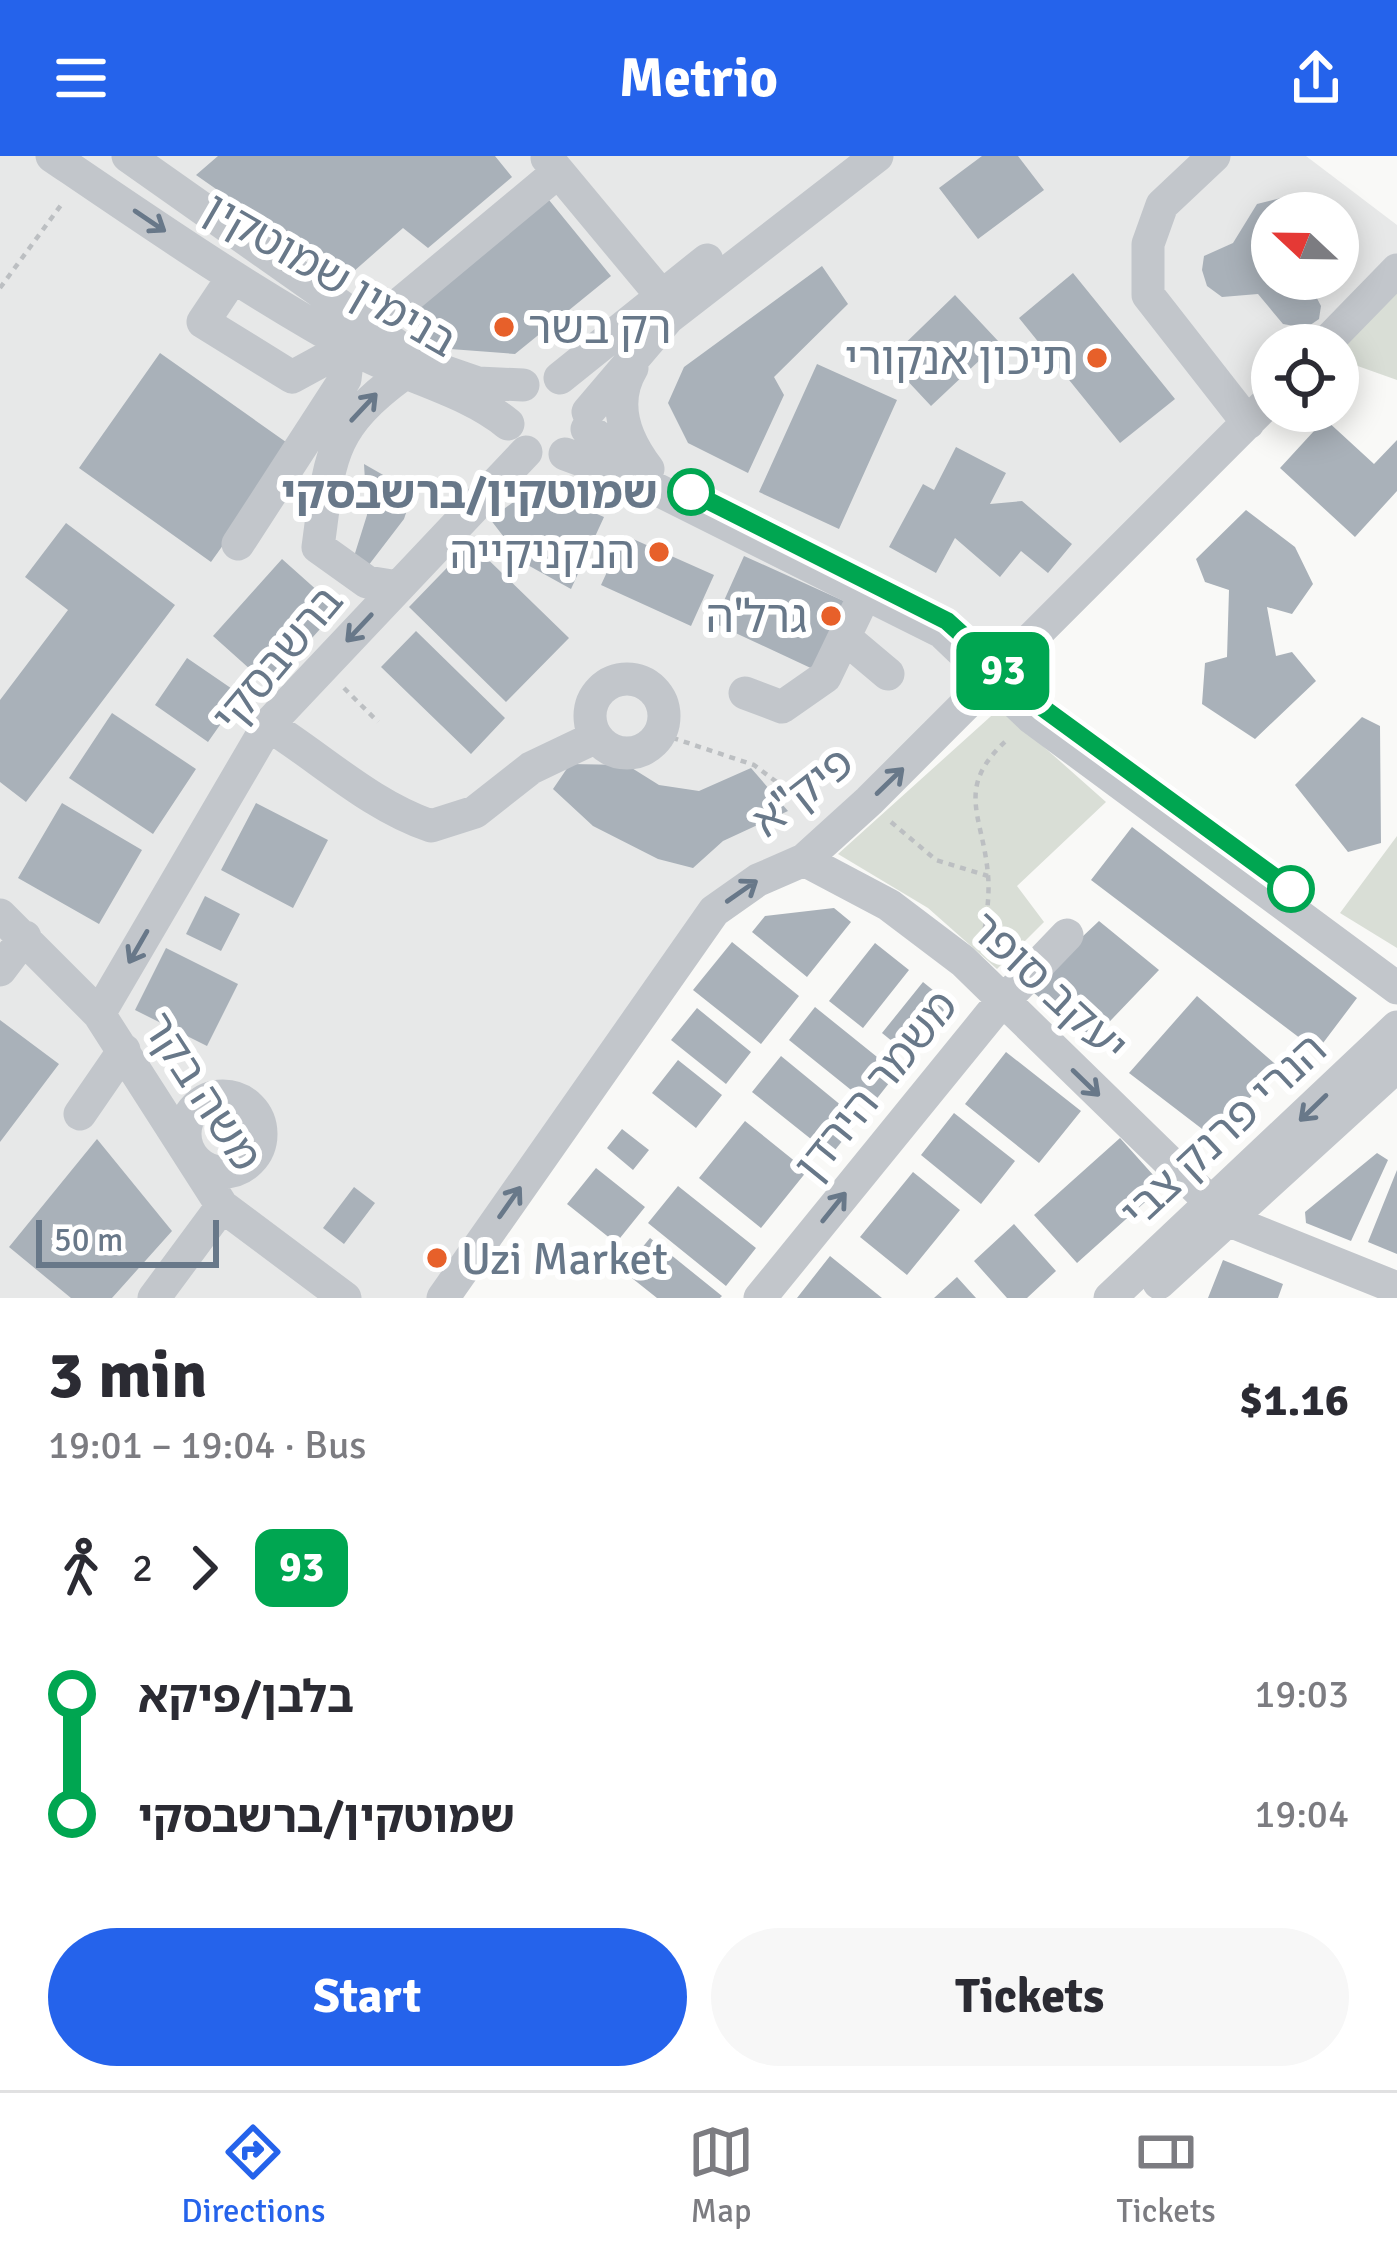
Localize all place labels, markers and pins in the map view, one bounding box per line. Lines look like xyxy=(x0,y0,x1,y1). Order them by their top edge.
place label: רק בשר xyxy=(528,301,671,356)
marker: רק בשר xyxy=(491,314,517,340)
place label: תיכון אנקורי xyxy=(845,332,1073,387)
marker: תיכון אנקורי xyxy=(1084,345,1110,371)
place label: שמוטקין/ברשבסקי xyxy=(281,466,658,521)
marker: שמוטקין/ברשבסקי xyxy=(669,470,713,514)
place label: הנקניקייה xyxy=(450,526,635,581)
marker: הנקניקייה xyxy=(646,539,672,565)
place label: גרל'ה xyxy=(706,590,807,645)
marker: גרל'ה xyxy=(818,603,844,629)
unlabelled marker xyxy=(1269,867,1313,911)
place label: Uzi Market xyxy=(461,1232,668,1287)
marker: Uzi Market xyxy=(424,1245,450,1271)

